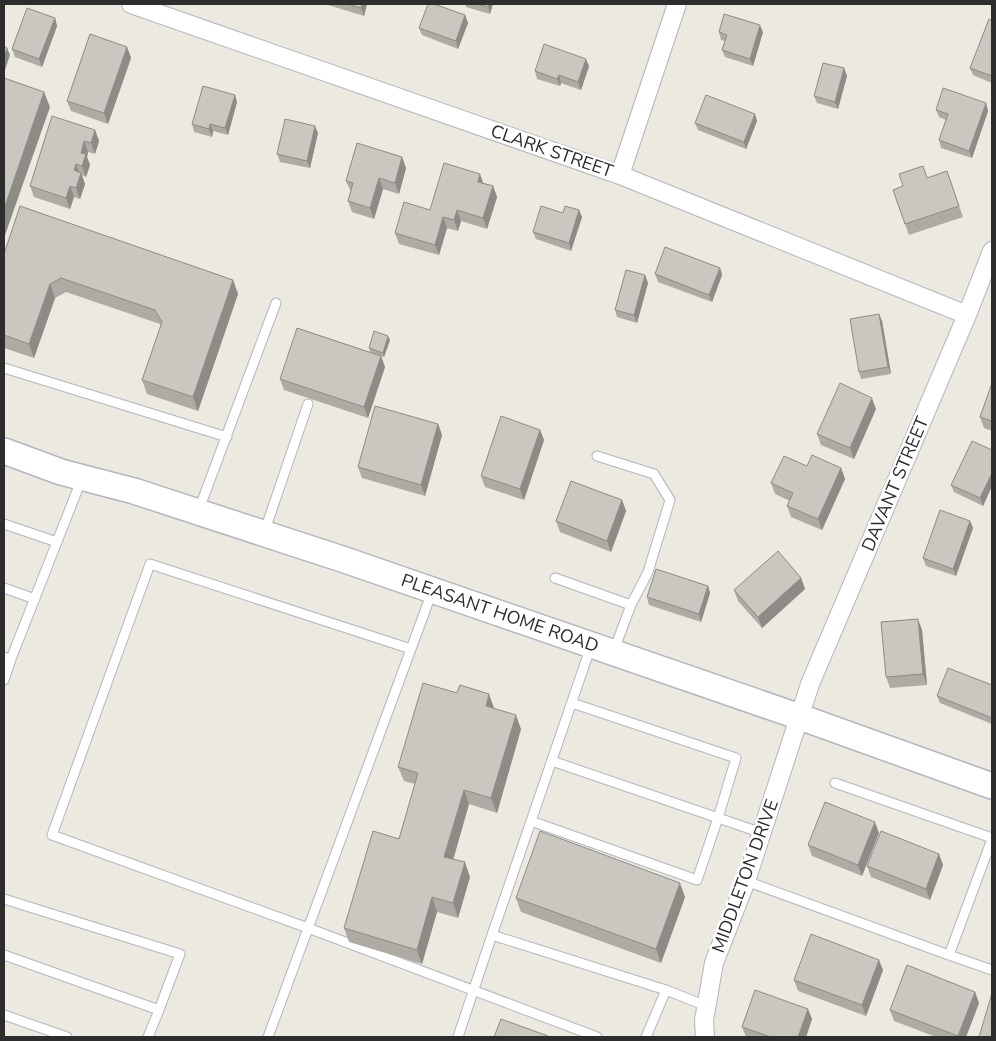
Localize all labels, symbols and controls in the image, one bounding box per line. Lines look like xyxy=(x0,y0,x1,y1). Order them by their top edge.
street label: CLARK STREET xyxy=(488,119,616,183)
street label: DAVANT STREET xyxy=(856,413,934,555)
street label: PLEASANT HOME ROAD xyxy=(398,568,602,658)
street label: MIDDLETON DRIVE xyxy=(706,796,784,956)

